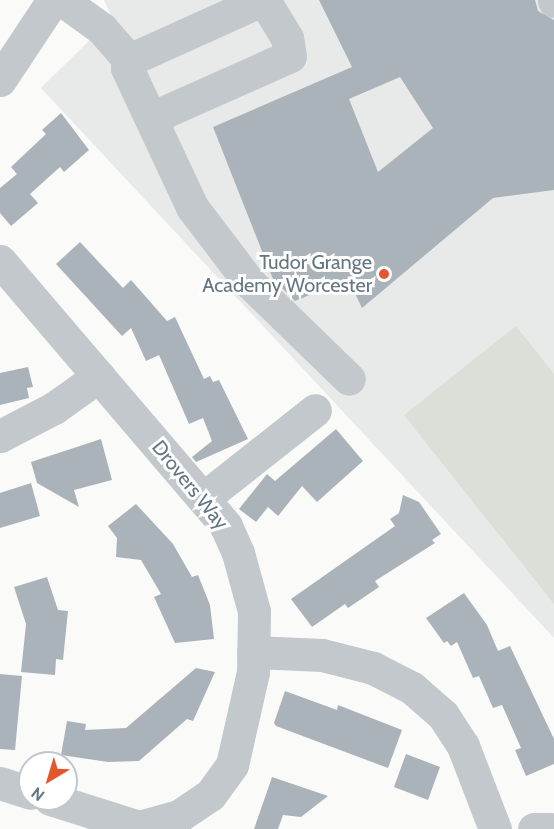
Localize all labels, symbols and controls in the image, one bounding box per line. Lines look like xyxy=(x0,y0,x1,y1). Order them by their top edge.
place label: Tudor Grange Academy Worcester xyxy=(202,250,372,297)
marker: Tudor Grange Academy Worcester xyxy=(377,267,391,281)
street label: Drovers Way xyxy=(147,436,233,534)
north arrow xyxy=(18,751,78,811)
text: N xyxy=(28,783,48,805)

